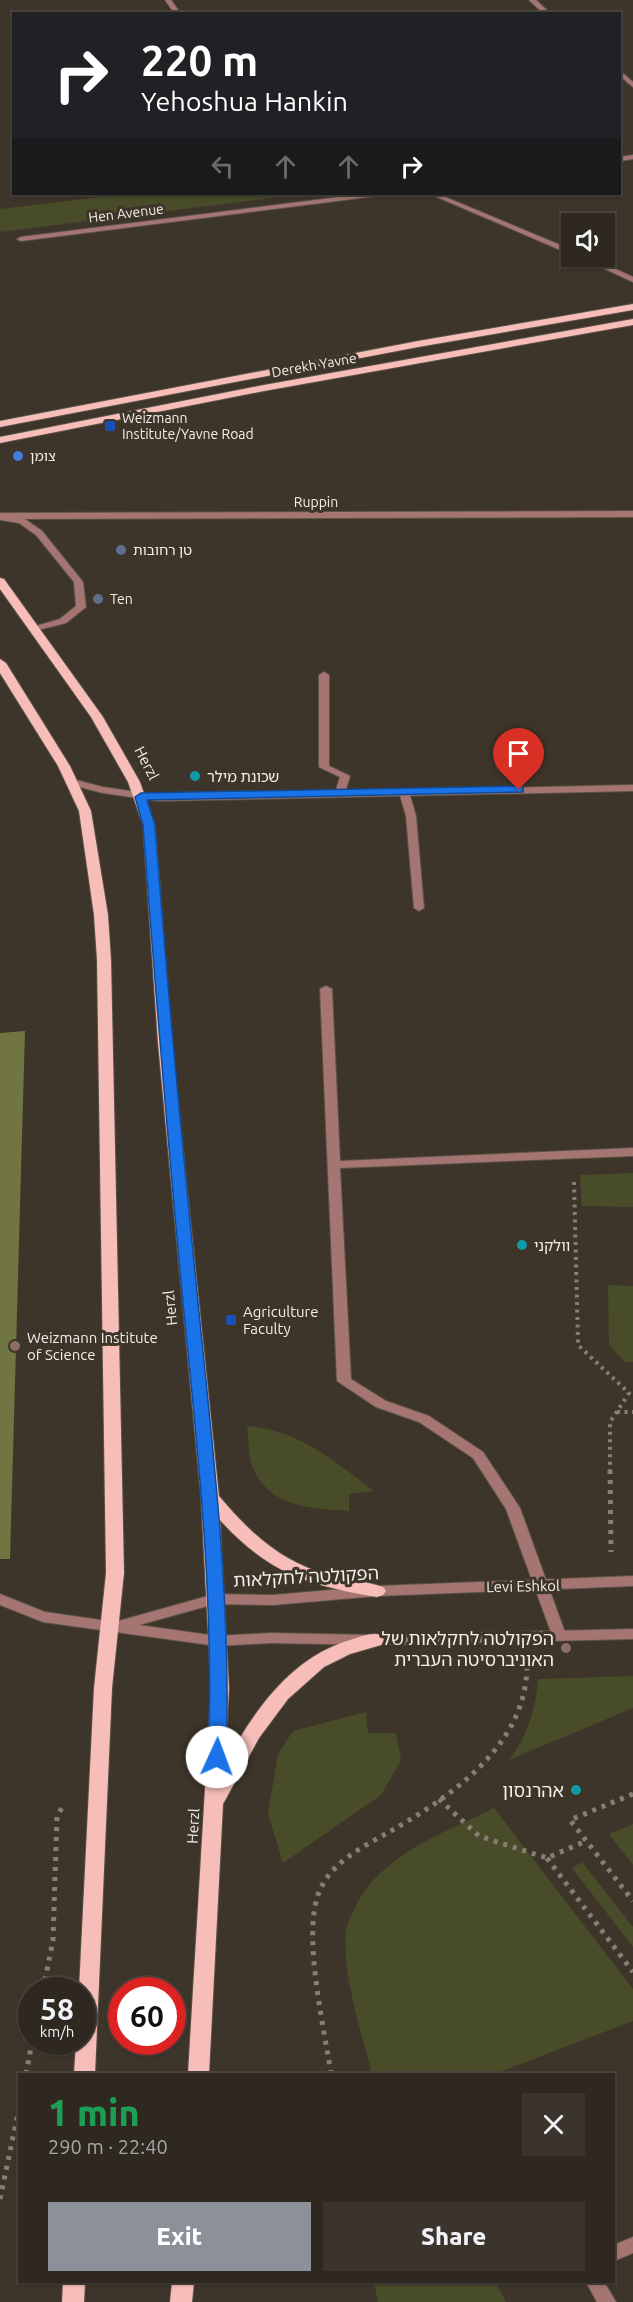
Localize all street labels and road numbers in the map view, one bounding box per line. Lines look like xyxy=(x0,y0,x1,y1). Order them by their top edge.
street label: Hen Avenue xyxy=(87,200,165,226)
street label: Derekh Yavne xyxy=(270,350,358,380)
street label: Ruppin xyxy=(294,494,338,510)
street label: Herzl xyxy=(131,743,163,783)
street label: Herzl xyxy=(160,1290,180,1326)
street label: הפקולטה לחקלאות xyxy=(233,1562,379,1590)
street label: Levi Eshkol xyxy=(486,1577,560,1595)
street label: Herzl xyxy=(184,1808,202,1844)

